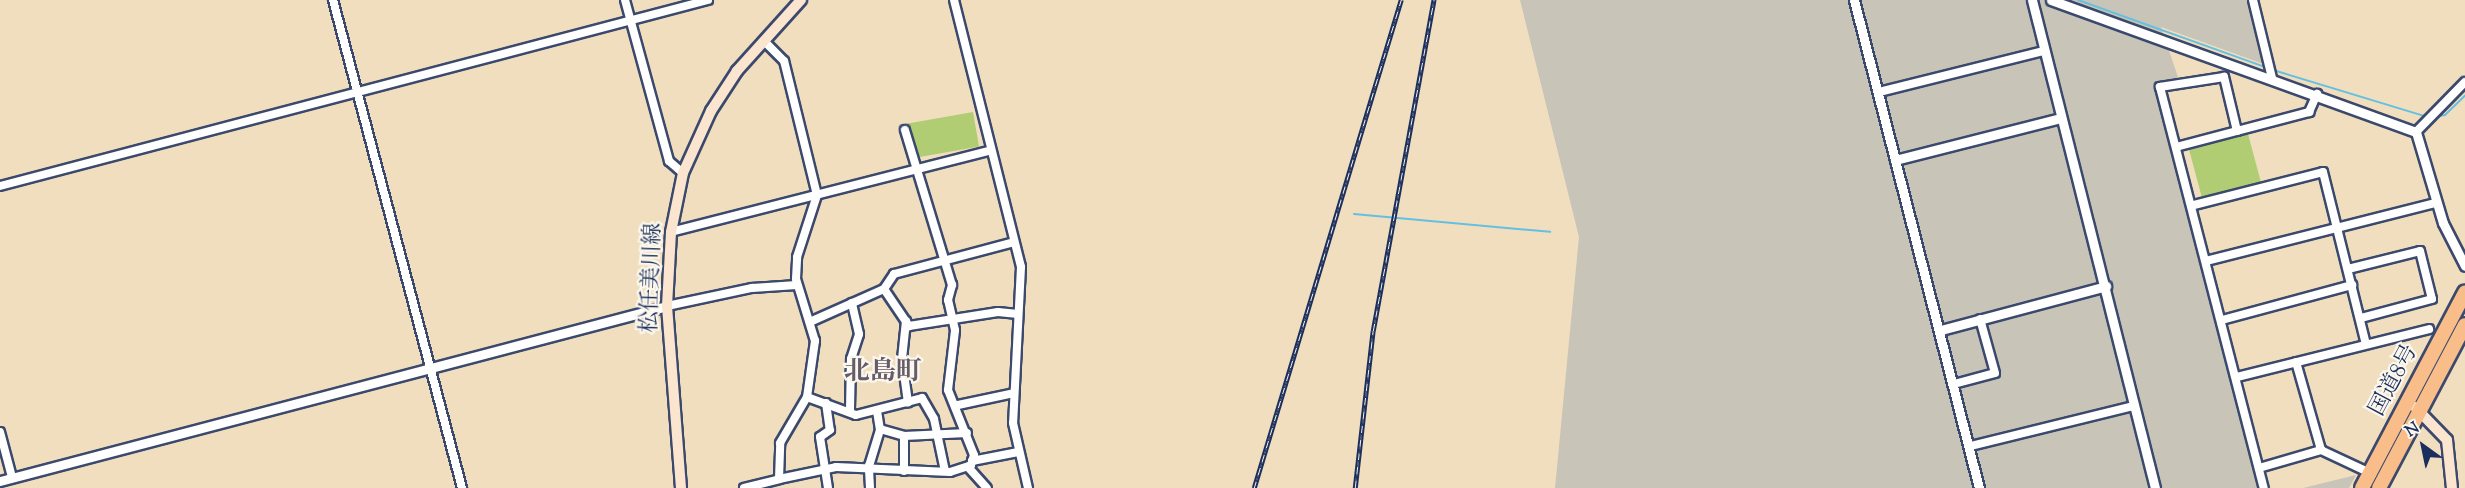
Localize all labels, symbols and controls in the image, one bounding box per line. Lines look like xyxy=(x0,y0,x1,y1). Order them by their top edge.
street label: 松任美川線 xyxy=(638,223,668,333)
street label: 国道8号 xyxy=(2365,341,2425,421)
district label: 北島町 xyxy=(844,357,922,389)
north arrow xyxy=(2393,416,2453,476)
text: N xyxy=(2401,417,2425,444)

